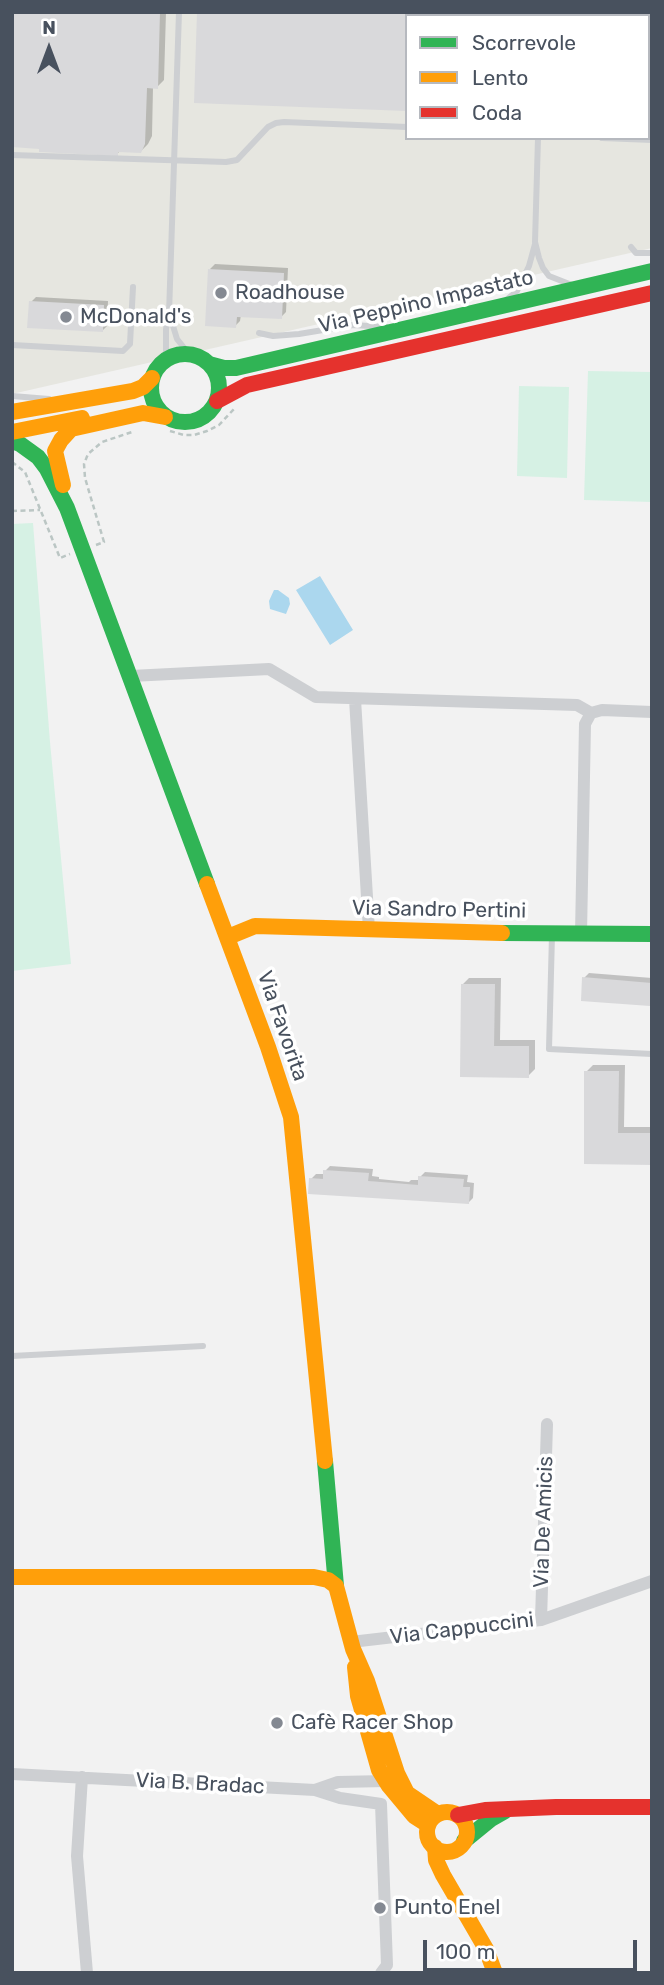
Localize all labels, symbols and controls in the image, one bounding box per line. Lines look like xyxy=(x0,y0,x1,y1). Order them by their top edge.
north arrow xyxy=(14,14,84,84)
legend xyxy=(405,14,650,140)
text: N xyxy=(42,16,56,39)
text: Scorrevole xyxy=(472,30,576,55)
text: Lento xyxy=(472,65,528,90)
text: Coda xyxy=(472,100,522,125)
street label: Via Peppino Impastato xyxy=(316,265,536,339)
place label: Roadhouse xyxy=(235,280,345,306)
marker: Roadhouse xyxy=(213,285,229,301)
place label: McDonald's xyxy=(80,304,192,330)
marker: McDonald's xyxy=(58,309,74,325)
street label: Via Sandro Pertini xyxy=(352,896,526,924)
street label: Via Favorita xyxy=(251,968,313,1084)
street label: Via De Amicis xyxy=(529,1456,559,1588)
street label: Via Cappuccini xyxy=(389,1608,535,1650)
place label: Cafè Racer Shop xyxy=(291,1710,454,1736)
marker: Cafè Racer Shop xyxy=(269,1715,285,1731)
street label: Via B. Bradac xyxy=(135,1768,265,1800)
place label: Punto Enel xyxy=(394,1895,500,1921)
marker: Punto Enel xyxy=(372,1900,388,1916)
scale bar xyxy=(426,1926,640,1970)
text: 100 m xyxy=(436,1939,495,1964)

